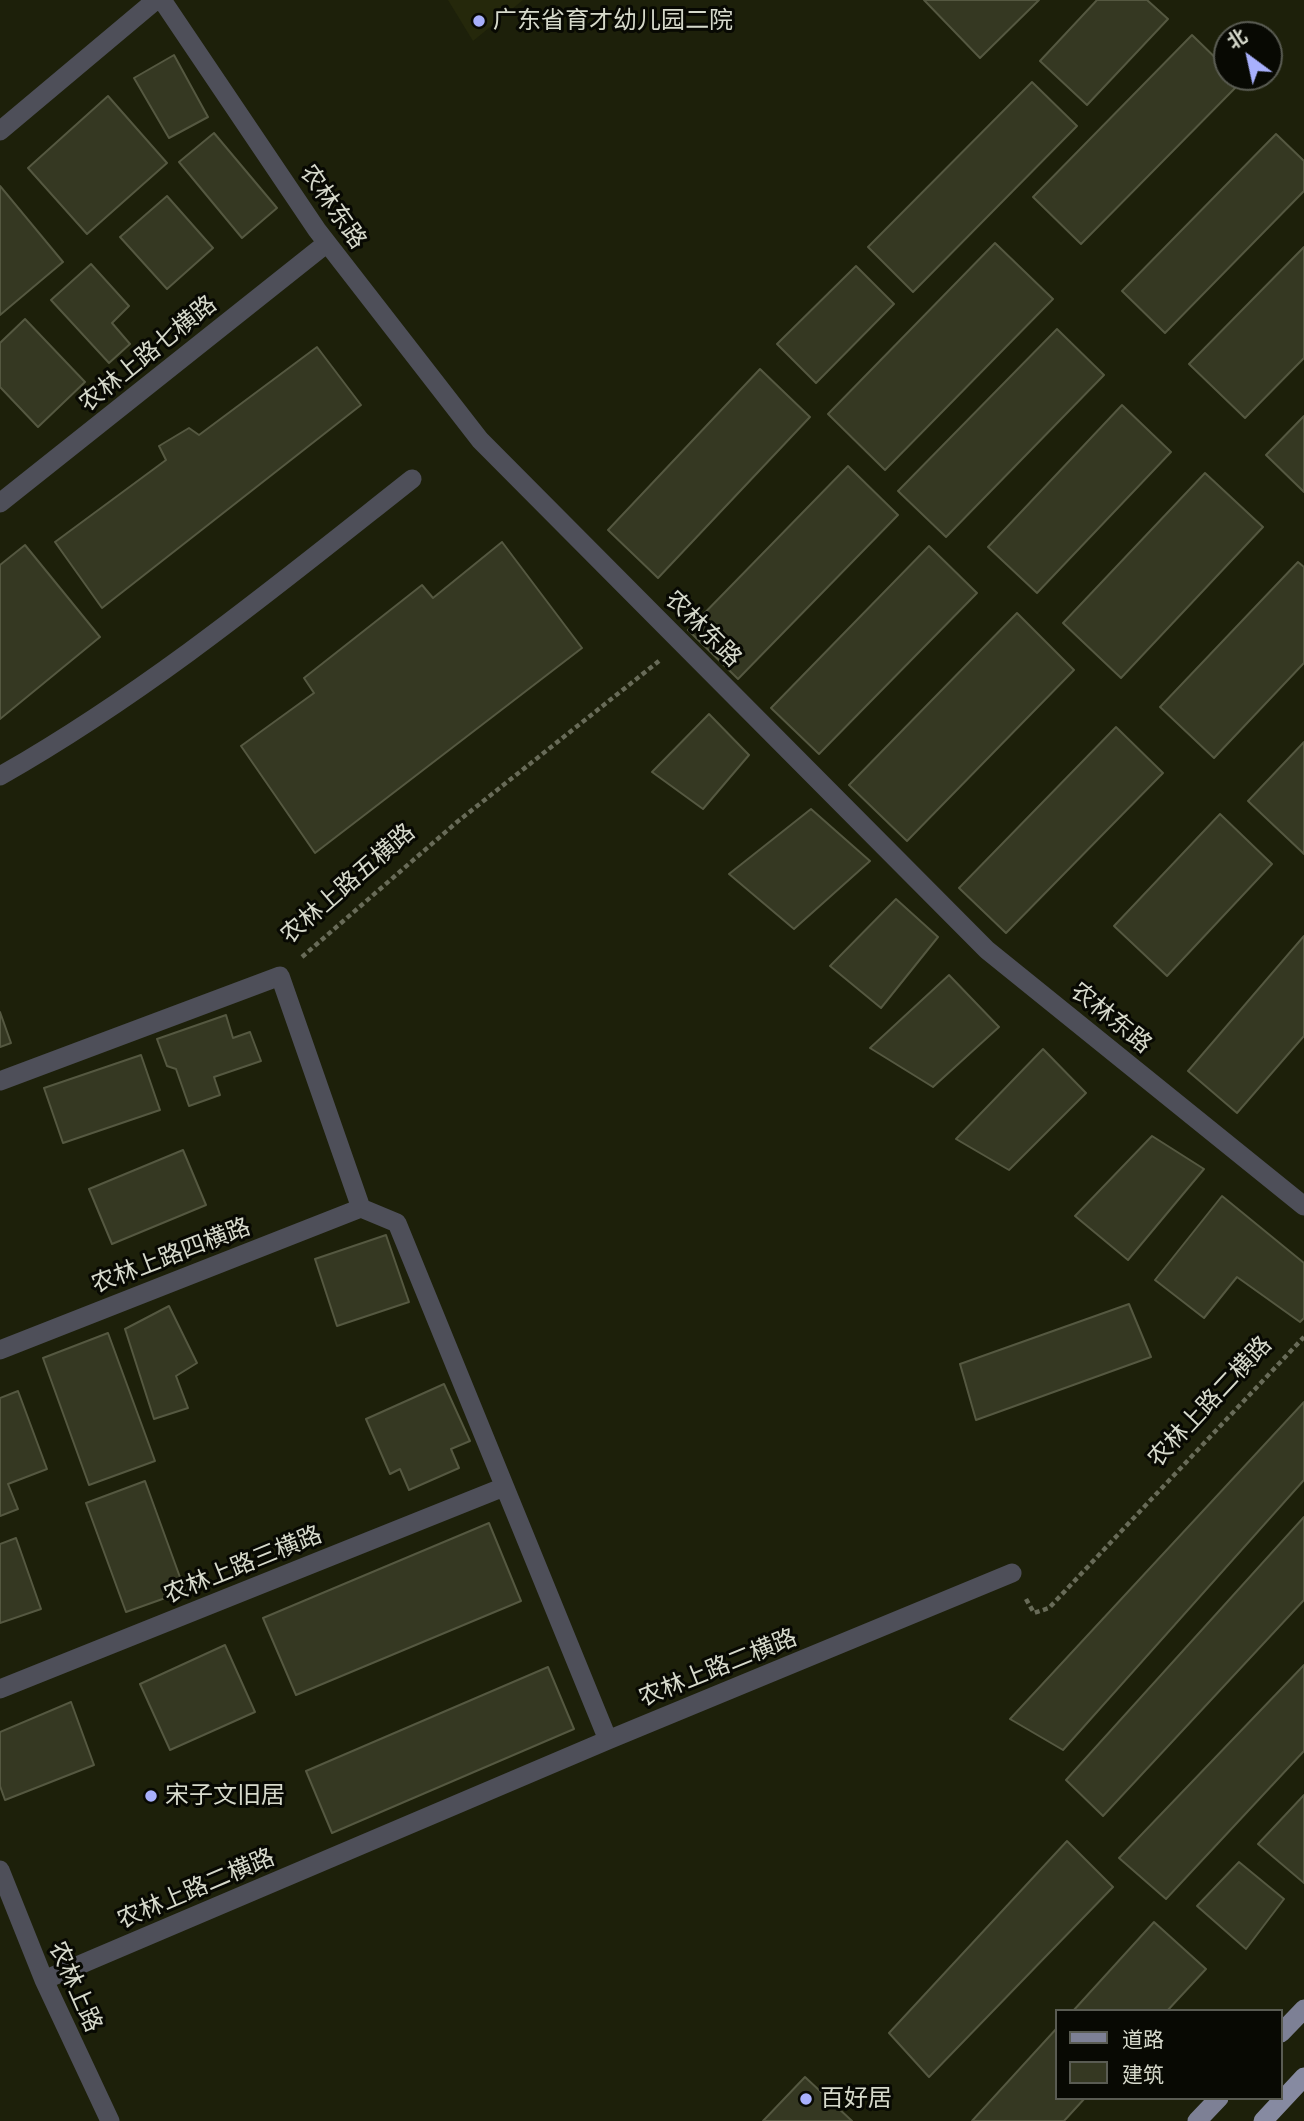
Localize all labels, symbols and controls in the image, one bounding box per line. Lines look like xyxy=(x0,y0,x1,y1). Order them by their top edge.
place label: 广东省育才幼儿园二院 xyxy=(493,7,733,35)
marker: 广东省育才幼儿园二院 xyxy=(471,13,487,29)
north arrow xyxy=(1213,21,1283,91)
text: 北 xyxy=(1224,27,1251,53)
street label: 农林东路 xyxy=(294,159,372,255)
street label: 农林上路七横路 xyxy=(74,290,222,418)
street label: 农林东路 xyxy=(659,585,747,673)
street label: 农林上路五横路 xyxy=(275,818,421,950)
street label: 农林东路 xyxy=(1065,977,1157,1059)
street label: 农林上路四横路 xyxy=(87,1212,255,1300)
street label: 农林上路二横路 xyxy=(1142,1331,1278,1473)
street label: 农林上路三横路 xyxy=(160,1520,326,1610)
street label: 农林上路二横路 xyxy=(635,1623,801,1713)
place label: 宋子文旧居 xyxy=(165,1782,285,1810)
marker: 宋子文旧居 xyxy=(143,1788,159,1804)
street label: 农林上路二横路 xyxy=(113,1843,279,1935)
street label: 农林上路 xyxy=(42,1937,108,2037)
legend xyxy=(1056,2009,1283,2100)
text: 道路 xyxy=(1122,2030,1164,2051)
text: 建筑 xyxy=(1122,2065,1164,2086)
place label: 百好居 xyxy=(820,2085,892,2113)
marker: 百好居 xyxy=(798,2091,814,2107)

